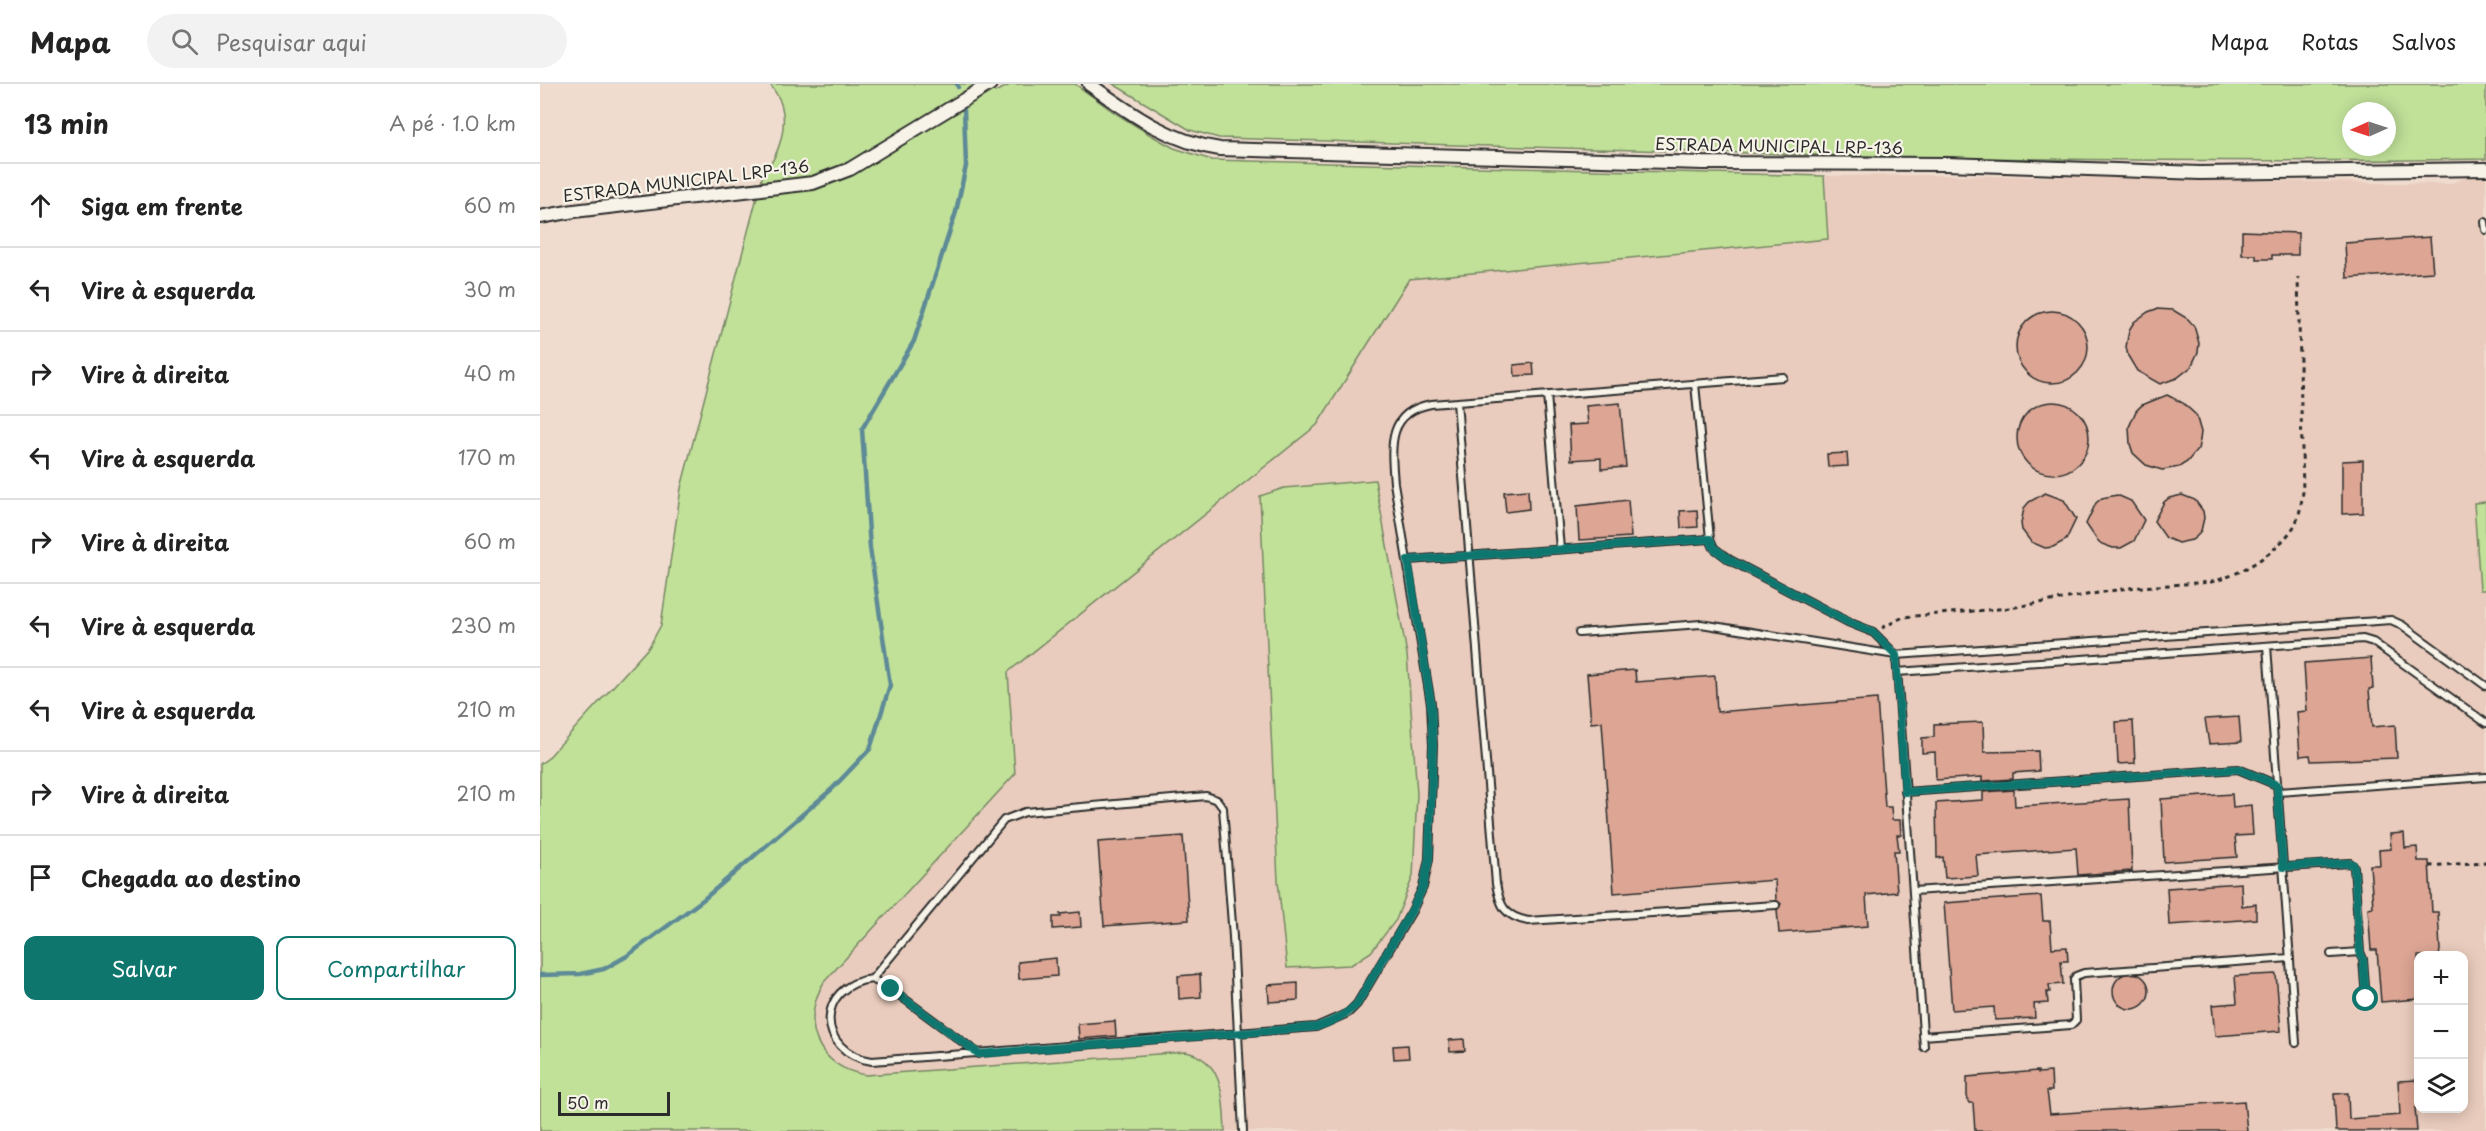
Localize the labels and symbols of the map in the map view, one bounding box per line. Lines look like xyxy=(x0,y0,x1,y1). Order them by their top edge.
north arrow xyxy=(2342,102,2396,156)
street label: ESTRADA MUNICIPAL LRP-136 xyxy=(1655,131,1903,159)
street label: ESTRADA MUNICIPAL LRP-136 xyxy=(561,153,810,207)
route end xyxy=(877,975,903,1001)
route start xyxy=(2352,985,2378,1011)
scale bar xyxy=(558,1089,670,1116)

